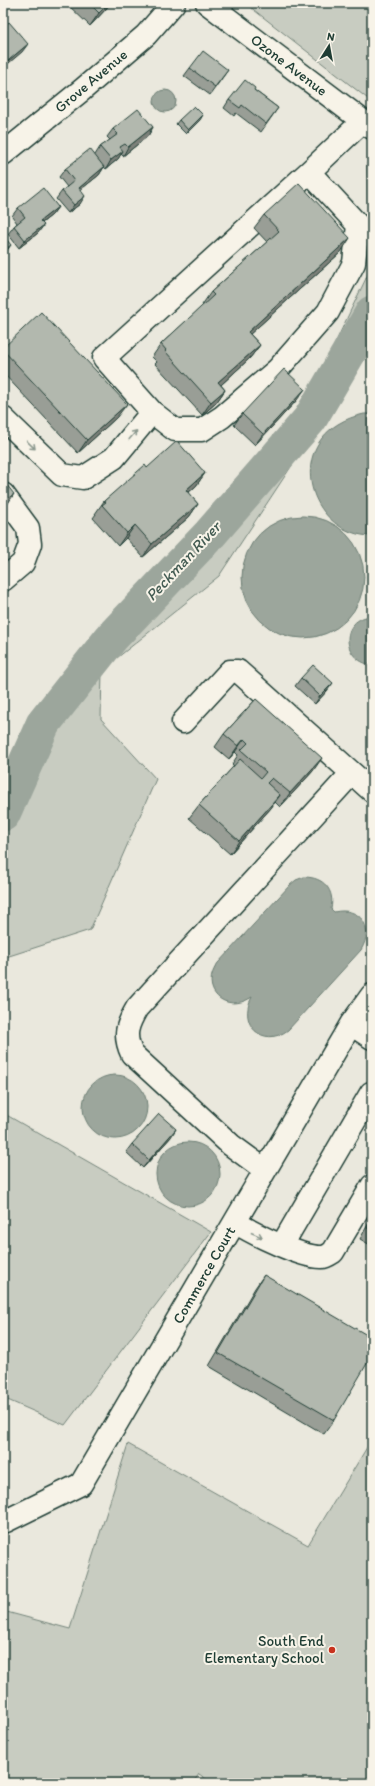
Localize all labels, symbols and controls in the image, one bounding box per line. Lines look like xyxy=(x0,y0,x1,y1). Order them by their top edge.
north arrow xyxy=(309,26,349,66)
street label: Ozone Avenue xyxy=(247,30,331,100)
text: N xyxy=(326,30,336,44)
street label: Grove Avenue xyxy=(51,45,131,117)
one-way arrow xyxy=(128,430,137,441)
one-way arrow xyxy=(26,440,36,450)
water label: Peckman River xyxy=(142,516,226,604)
street label: Commerce Court xyxy=(169,1223,239,1327)
one-way arrow xyxy=(251,1232,263,1239)
place label: South End Elementary School xyxy=(204,1632,325,1667)
marker: South End Elementary School xyxy=(327,1645,337,1655)

